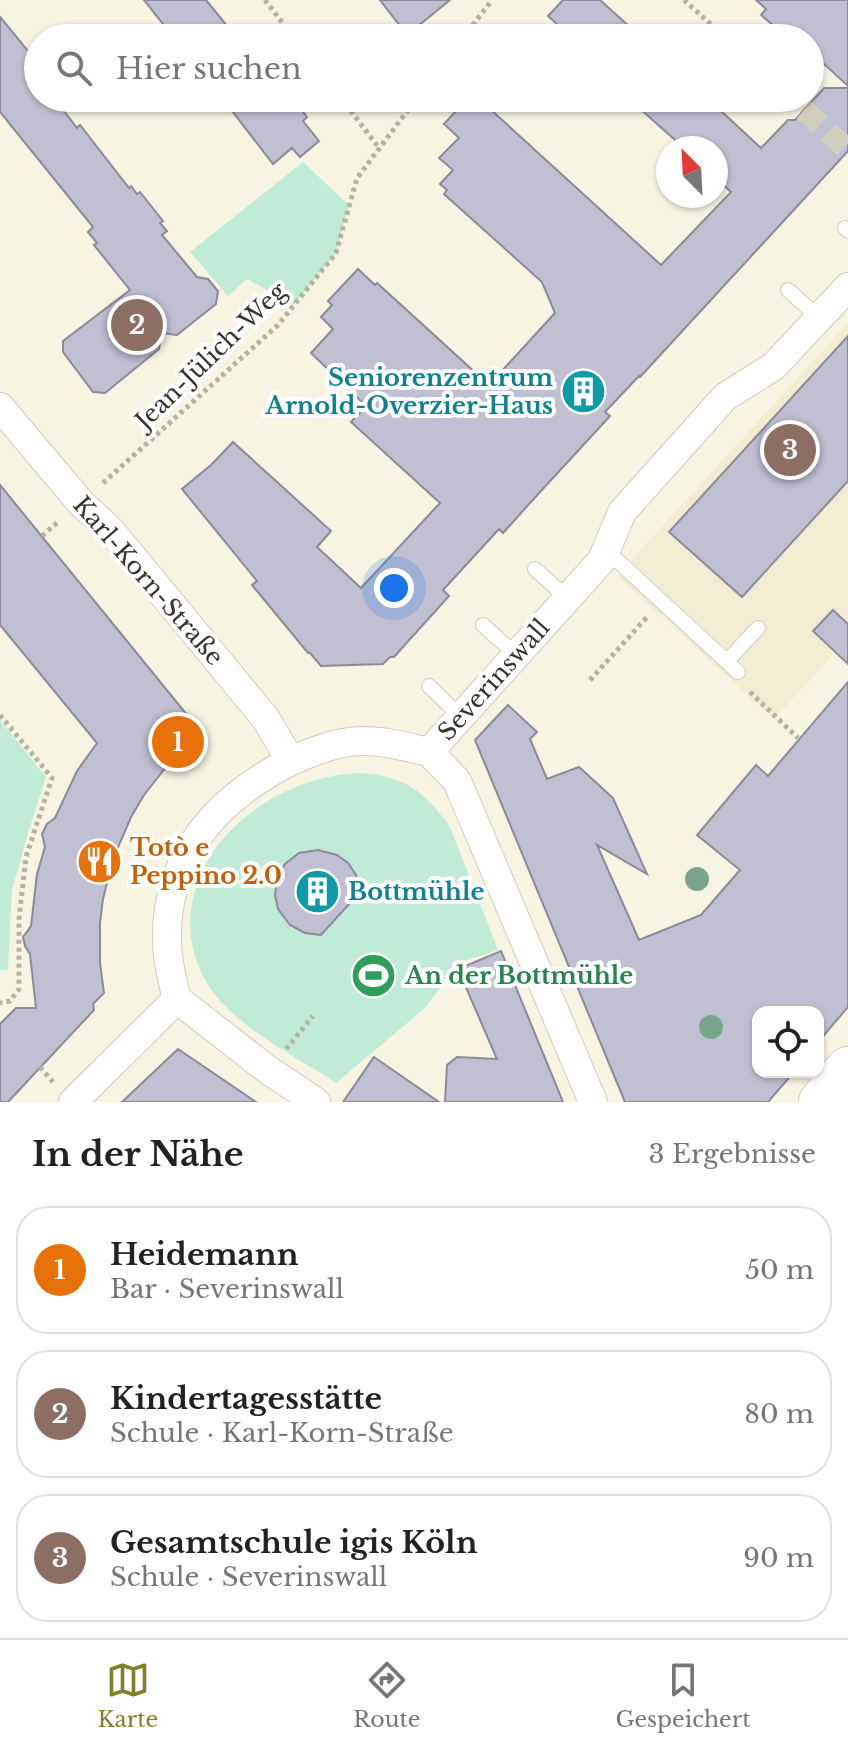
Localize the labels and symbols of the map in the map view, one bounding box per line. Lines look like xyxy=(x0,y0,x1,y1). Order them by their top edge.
north arrow xyxy=(656,136,728,208)
street label: Jean-Jülich-Weg xyxy=(127,276,293,437)
pin: 2 xyxy=(111,295,163,355)
place label: Seniorenzentrum Arnold-Overzier-Haus xyxy=(264,363,553,420)
building icon: Seniorenzentrum Arnold-Overzier-Haus xyxy=(560,368,608,416)
pin: 3 xyxy=(764,420,816,480)
street label: Karl-Korn-Straße xyxy=(67,490,230,671)
your location xyxy=(374,568,414,608)
street label: Severinswall xyxy=(432,613,556,746)
pin: 1 xyxy=(152,712,204,772)
place label: Totò e Peppino 2.0 xyxy=(130,833,282,890)
restaurant icon: Totò e Peppino 2.0 xyxy=(75,838,123,886)
building icon: Bottmühle xyxy=(293,868,341,916)
place label: Bottmühle xyxy=(348,877,485,906)
sports icon: An der Bottmühle xyxy=(350,952,398,1000)
place label: An der Bottmühle xyxy=(404,961,633,990)

